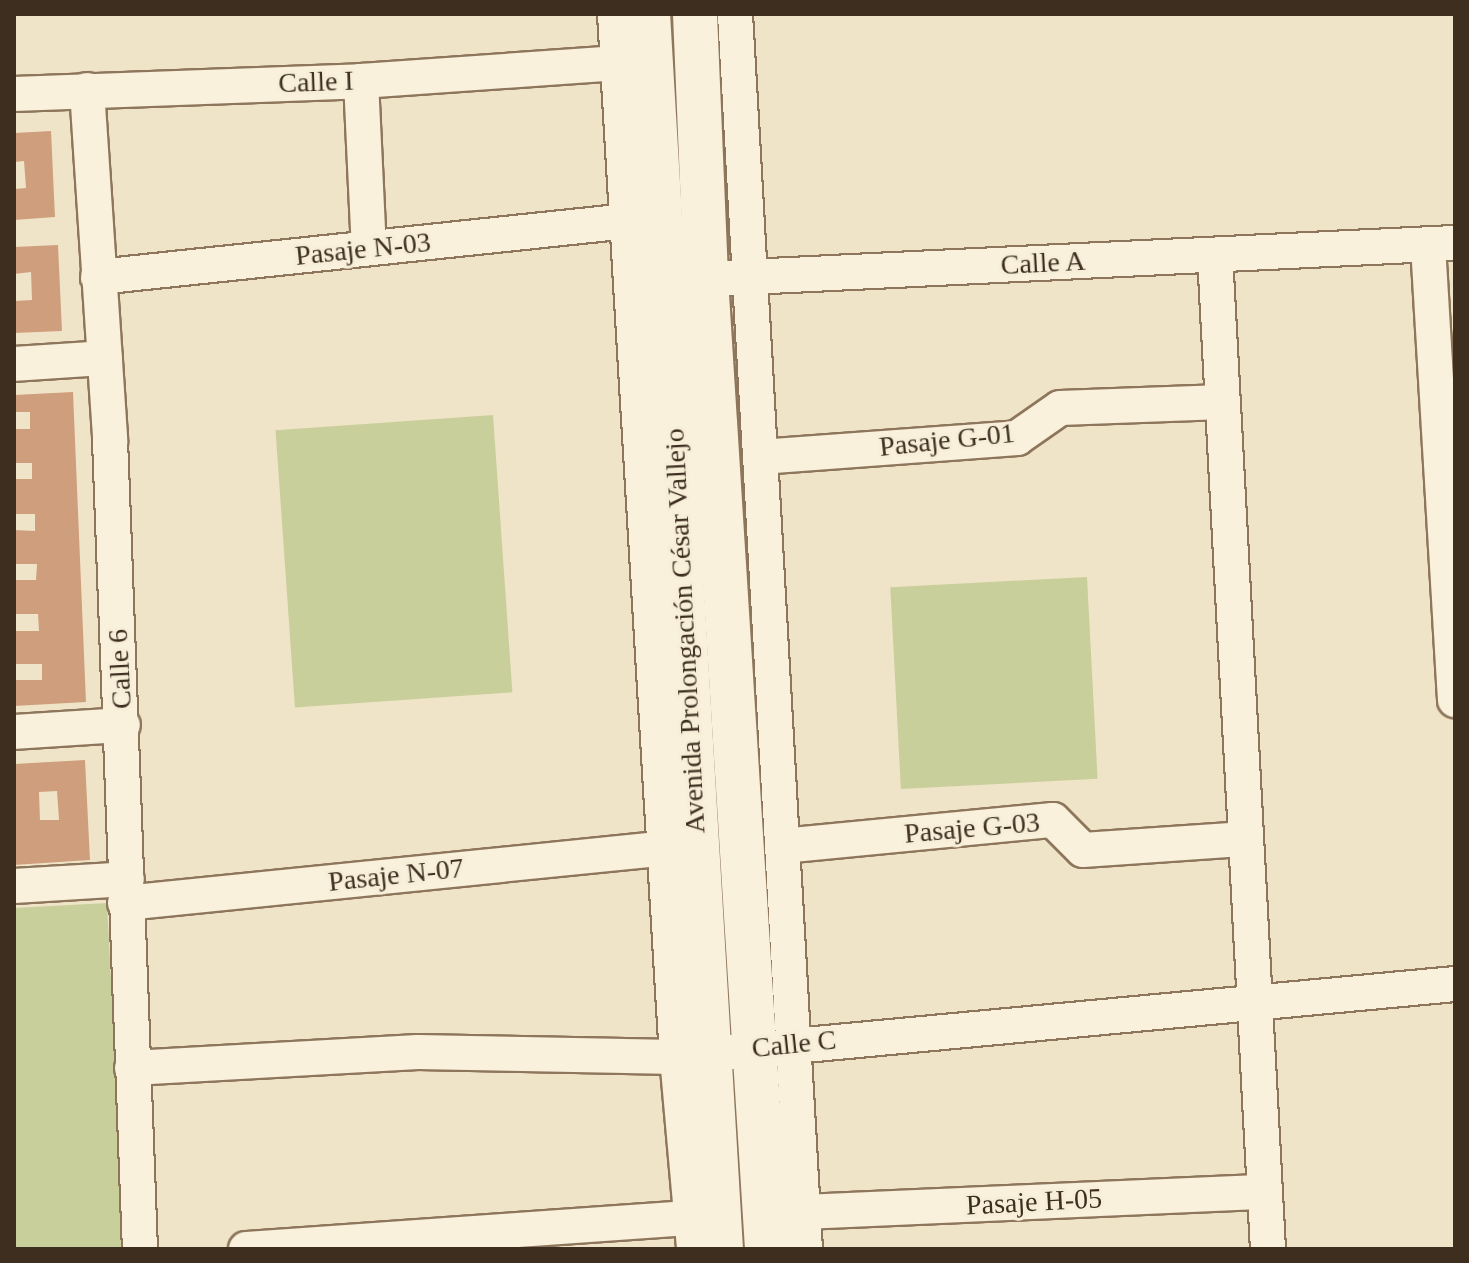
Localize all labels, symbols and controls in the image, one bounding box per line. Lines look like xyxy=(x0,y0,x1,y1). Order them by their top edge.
street label: Calle I xyxy=(278,64,354,100)
street label: Pasaje N-03 xyxy=(294,225,432,273)
street label: Calle A xyxy=(999,244,1087,282)
street label: Pasaje G-01 xyxy=(878,416,1016,464)
street label: Avenida Prolongación César Vallejo xyxy=(658,427,712,835)
street label: Calle 6 xyxy=(101,628,139,710)
street label: Pasaje G-03 xyxy=(903,805,1041,851)
street label: Pasaje N-07 xyxy=(327,851,465,899)
street label: Calle C xyxy=(750,1023,838,1065)
street label: Pasaje H-05 xyxy=(965,1182,1103,1222)

